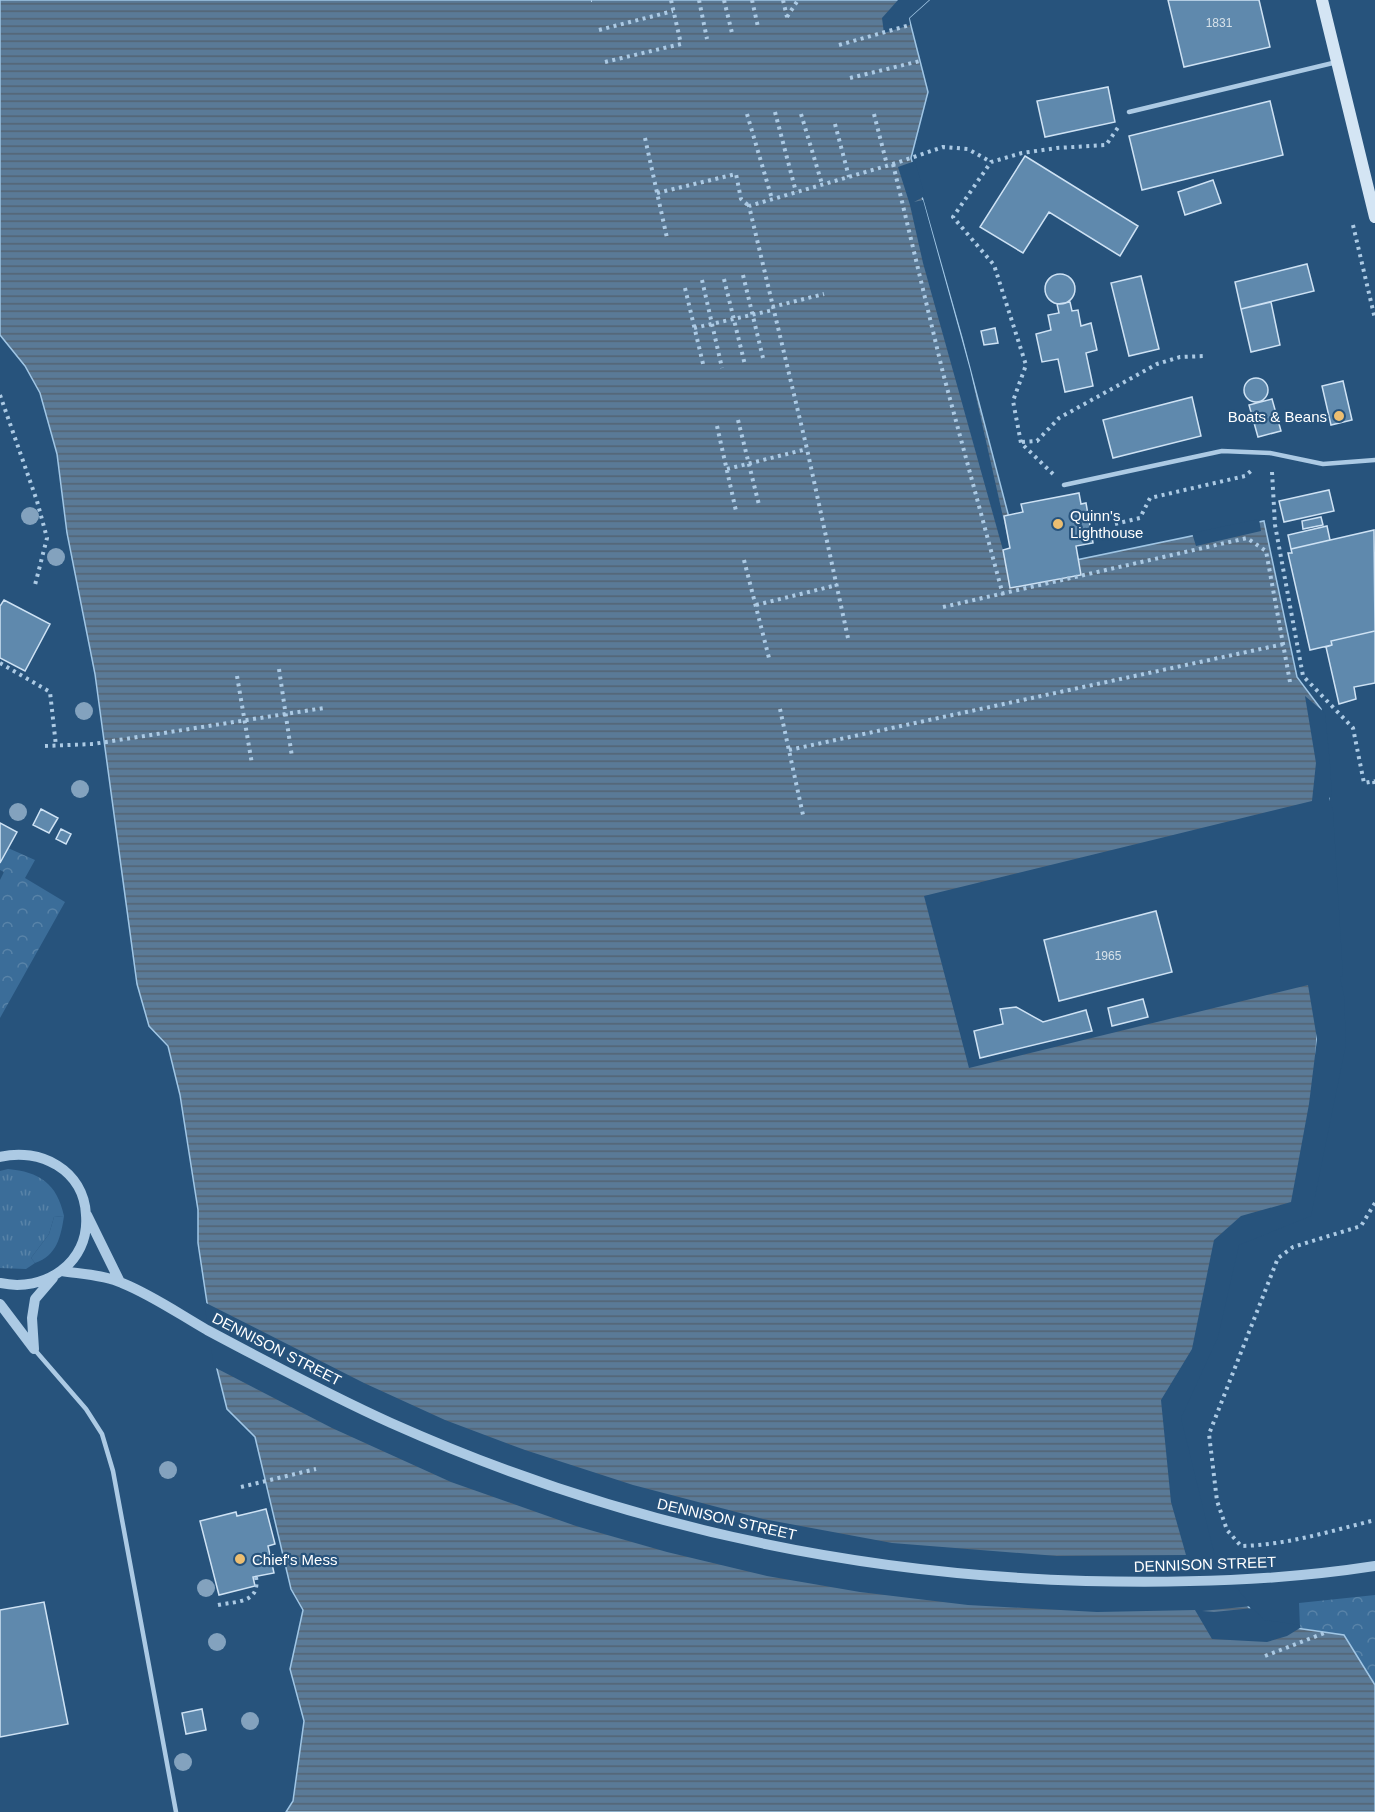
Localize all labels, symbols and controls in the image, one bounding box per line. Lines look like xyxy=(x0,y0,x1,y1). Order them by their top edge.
house number: 1831 xyxy=(1206,16,1233,30)
place label: Boats & Beans xyxy=(1228,408,1327,425)
marker: Boats & Beans xyxy=(1332,409,1346,423)
place label: Quinn's Lighthouse xyxy=(1070,507,1143,541)
marker: Quinn's Lighthouse xyxy=(1051,517,1065,531)
house number: 1965 xyxy=(1095,949,1122,963)
street label: DENNISON STREET xyxy=(210,1309,344,1389)
street label: DENNISON STREET xyxy=(656,1495,798,1543)
place label: Chief's Mess xyxy=(252,1551,337,1568)
marker: Chief's Mess xyxy=(233,1552,247,1566)
street label: DENNISON STREET xyxy=(1133,1553,1277,1575)

